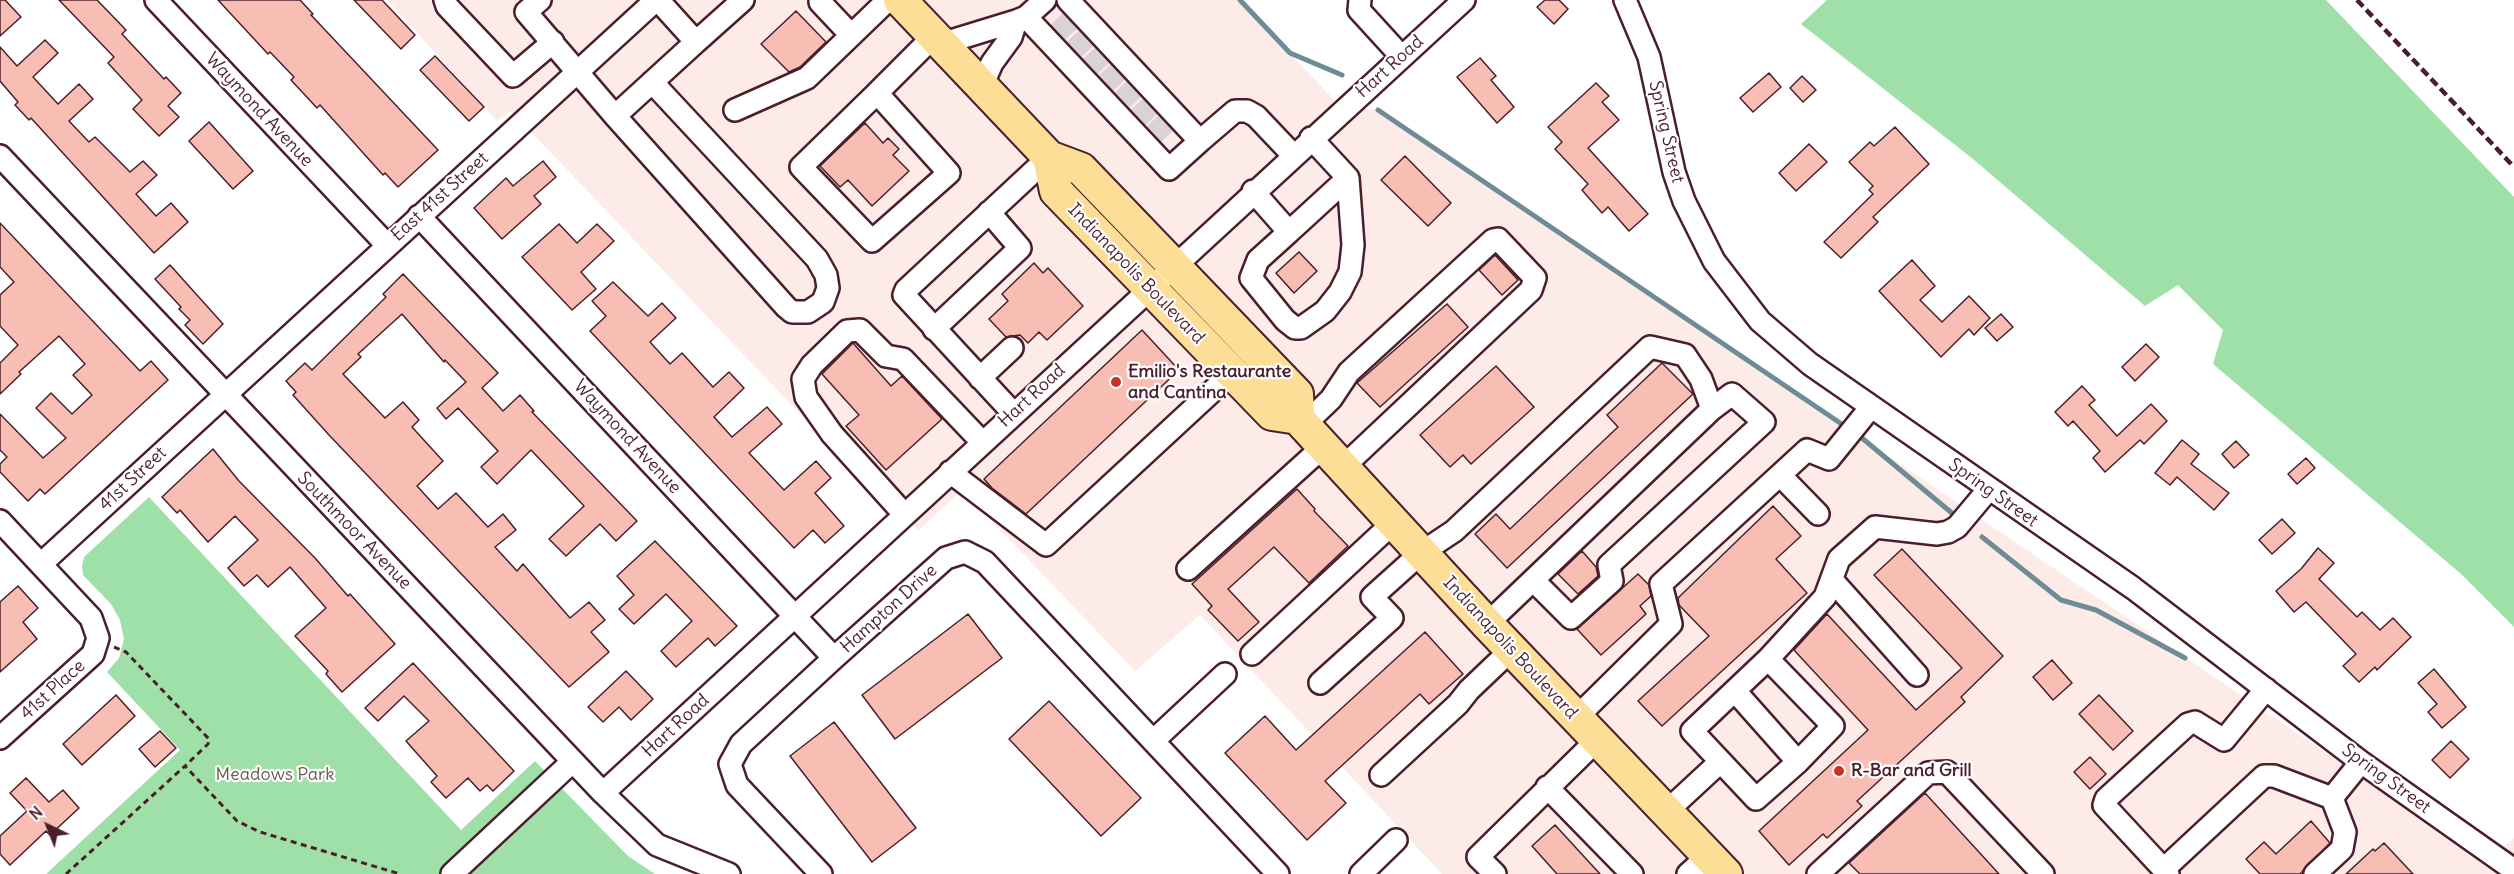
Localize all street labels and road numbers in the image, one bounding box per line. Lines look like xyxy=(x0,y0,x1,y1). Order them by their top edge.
street label: Hart Road xyxy=(1352,31,1428,103)
street label: Waymond Avenue xyxy=(201,49,317,171)
street label: Spring Street xyxy=(1644,79,1688,185)
street label: East 41st Street xyxy=(387,148,493,246)
street label: Indianapolis Boulevard xyxy=(1063,199,1209,349)
street label: Hart Road xyxy=(994,360,1070,432)
street label: Waymond Avenue xyxy=(569,376,685,498)
street label: 41st Street xyxy=(95,442,171,516)
street label: Spring Street xyxy=(1944,454,2042,532)
street label: Southmoor Avenue xyxy=(292,468,416,594)
street label: Hampton Drive xyxy=(836,560,942,658)
street label: Indianapolis Boulevard xyxy=(1438,572,1582,724)
street label: 41st Place xyxy=(16,655,90,725)
street label: Hart Road xyxy=(638,690,714,762)
street label: Spring Street xyxy=(2337,740,2435,818)

